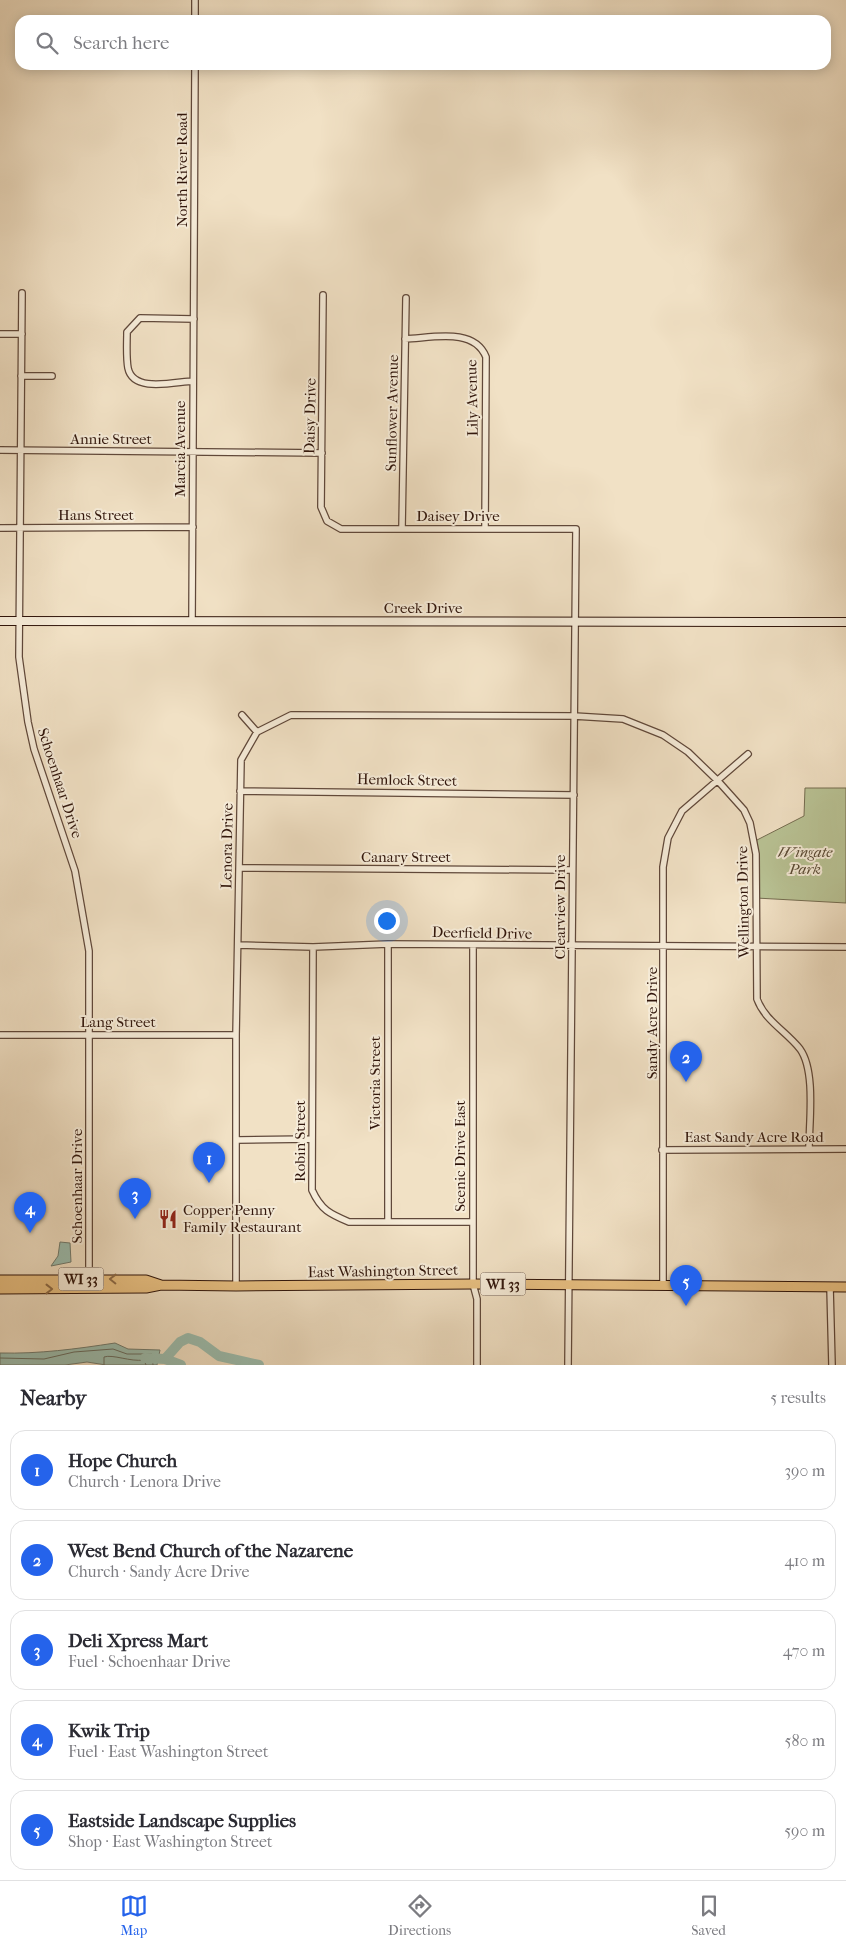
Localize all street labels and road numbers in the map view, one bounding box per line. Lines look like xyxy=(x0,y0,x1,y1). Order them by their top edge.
street label: North River Road xyxy=(173,112,191,227)
street label: Sunflower Avenue xyxy=(382,354,402,472)
street label: Lily Avenue xyxy=(462,359,482,437)
street label: Daisy Drive xyxy=(300,377,320,454)
street label: Marcia Avenue xyxy=(171,400,189,497)
street label: Annie Street xyxy=(69,430,152,448)
street label: Hans Street xyxy=(58,506,135,524)
street label: Daisey Drive xyxy=(416,507,500,525)
street label: Creek Drive xyxy=(384,599,463,617)
street label: Schoenhaar Drive xyxy=(34,726,86,841)
street label: Hemlock Street xyxy=(357,770,458,790)
street label: Lenora Drive xyxy=(217,802,237,889)
street label: Wellington Drive xyxy=(733,845,753,959)
street label: Canary Street xyxy=(361,848,452,866)
street label: Clearview Drive xyxy=(551,854,569,960)
street label: Deerfield Drive xyxy=(432,923,533,943)
street label: Sandy Acre Drive xyxy=(643,966,661,1079)
street label: Lang Street xyxy=(80,1013,156,1031)
street label: Victoria Street xyxy=(366,1035,384,1131)
street label: Robin Street xyxy=(291,1099,309,1182)
street label: Scenic Drive East xyxy=(451,1100,469,1212)
street label: Schoenhaar Drive xyxy=(68,1128,86,1243)
street label: East Sandy Acre Road xyxy=(684,1128,825,1146)
street label: East Washington Street xyxy=(308,1261,459,1281)
road number: WI 33 xyxy=(58,1268,104,1290)
road number: WI 33 xyxy=(480,1272,526,1296)

